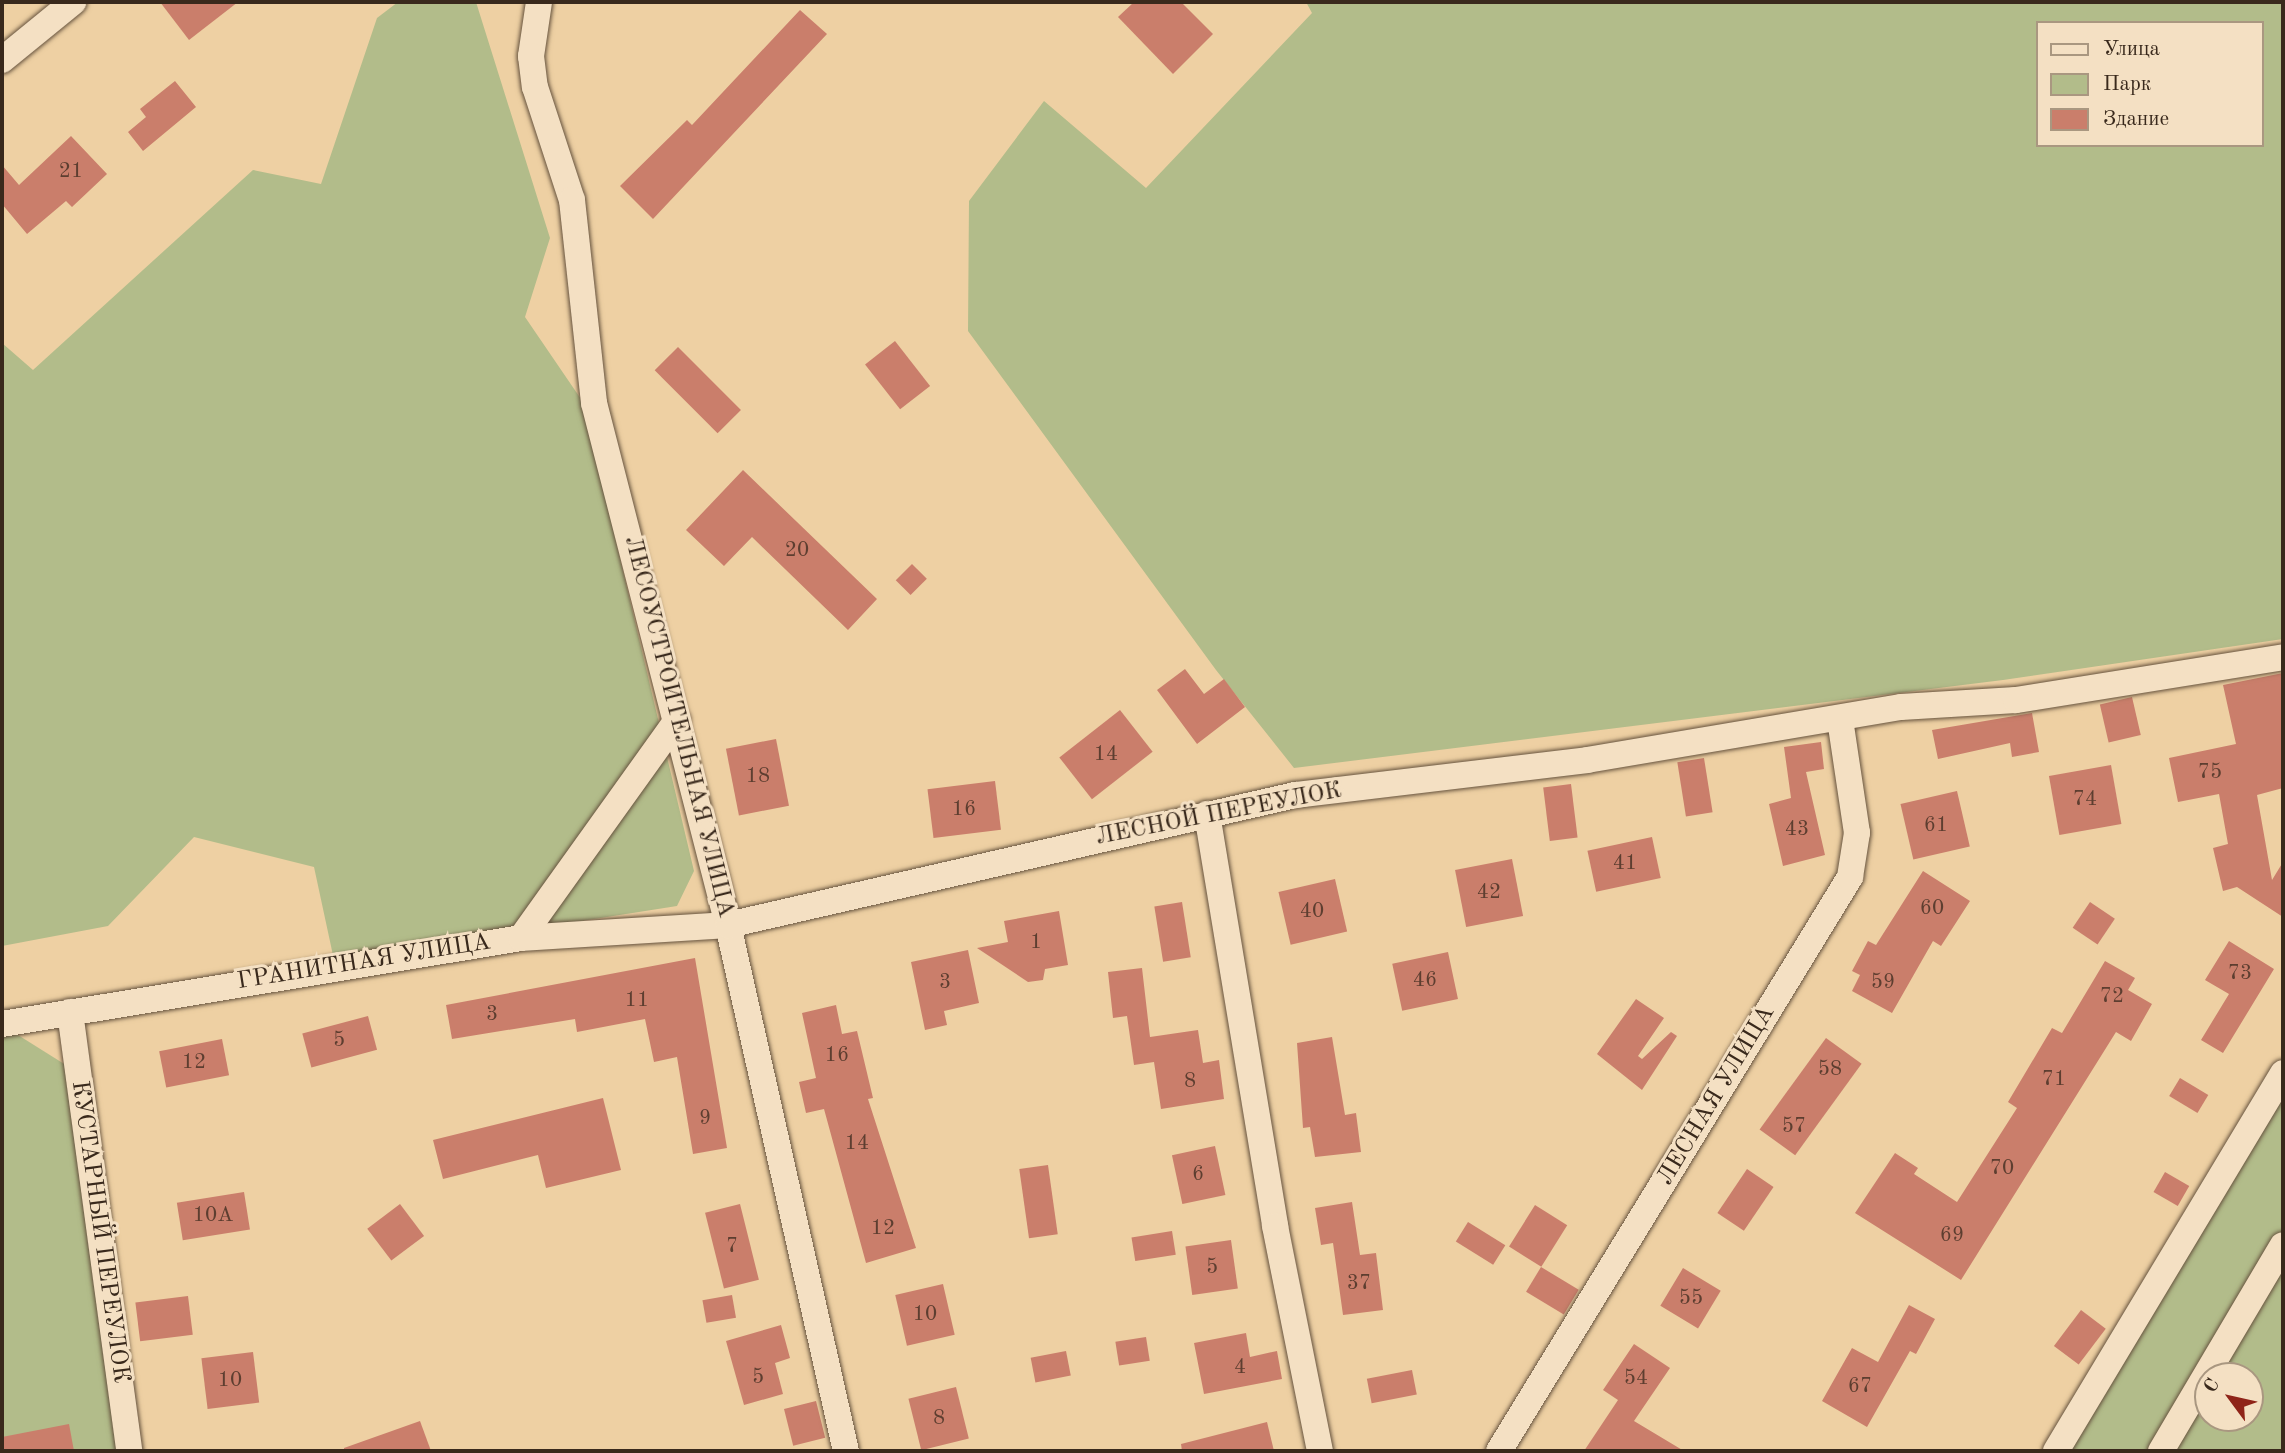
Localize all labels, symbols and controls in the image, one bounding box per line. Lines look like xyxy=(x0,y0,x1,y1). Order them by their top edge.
legend xyxy=(2036,21,2264,147)
text: Улица xyxy=(2103,39,2160,60)
text: Парк xyxy=(2103,74,2151,95)
text: Здание xyxy=(2103,109,2169,130)
house number: 21 xyxy=(59,159,83,185)
street label: ЛЕСОУСТРОИТЕЛЬНАЯ УЛИЦА xyxy=(617,533,739,921)
house number: 20 xyxy=(785,538,809,564)
house number: 14 xyxy=(1094,742,1118,768)
house number: 75 xyxy=(2198,760,2222,786)
house number: 18 xyxy=(746,764,770,790)
street label: ЛЕСНОЙ ПЕРЕУЛОК xyxy=(1094,777,1344,853)
house number: 74 xyxy=(2073,787,2097,813)
house number: 16 xyxy=(952,797,976,823)
house number: 61 xyxy=(1924,813,1948,839)
house number: 43 xyxy=(1785,817,1809,843)
house number: 41 xyxy=(1613,851,1637,877)
house number: 42 xyxy=(1477,880,1501,906)
house number: 60 xyxy=(1920,896,1944,922)
house number: 40 xyxy=(1300,899,1324,925)
street label: ГРАНИТНАЯ УЛИЦА xyxy=(235,929,493,997)
house number: 1 xyxy=(1030,930,1042,956)
house number: 73 xyxy=(2228,961,2252,987)
house number: 46 xyxy=(1413,968,1437,994)
house number: 3 xyxy=(939,970,951,996)
house number: 59 xyxy=(1871,970,1895,996)
house number: 72 xyxy=(2100,984,2124,1010)
house number: 11 xyxy=(625,988,649,1014)
street label: ЛЕСНАЯ УЛИЦА xyxy=(1652,1001,1782,1191)
house number: 3 xyxy=(486,1002,498,1028)
house number: 5 xyxy=(333,1028,345,1054)
house number: 16 xyxy=(825,1043,849,1069)
house number: 12 xyxy=(182,1050,206,1076)
house number: 58 xyxy=(1818,1057,1842,1083)
house number: 71 xyxy=(2042,1067,2066,1093)
house number: 8 xyxy=(1184,1069,1196,1095)
street label: КУСТАРНЫЙ ПЕРЕУЛОК xyxy=(64,1079,134,1385)
house number: 9 xyxy=(699,1106,711,1132)
house number: 57 xyxy=(1782,1114,1806,1140)
house number: 14 xyxy=(845,1131,869,1157)
house number: 70 xyxy=(1990,1156,2014,1182)
house number: 6 xyxy=(1192,1162,1204,1188)
house number: 10А xyxy=(193,1203,233,1229)
house number: 12 xyxy=(871,1216,895,1242)
house number: 69 xyxy=(1940,1223,1964,1249)
house number: 7 xyxy=(726,1234,738,1260)
house number: 5 xyxy=(1206,1255,1218,1281)
house number: 37 xyxy=(1347,1271,1371,1297)
house number: 55 xyxy=(1679,1286,1703,1312)
house number: 10 xyxy=(913,1302,937,1328)
house number: 4 xyxy=(1234,1355,1246,1381)
north arrow xyxy=(2194,1362,2264,1432)
house number: 5 xyxy=(752,1365,764,1391)
house number: 54 xyxy=(1624,1366,1648,1392)
house number: 10 xyxy=(218,1368,242,1394)
house number: 67 xyxy=(1848,1374,1872,1400)
text: С xyxy=(2201,1376,2224,1397)
house number: 8 xyxy=(933,1406,945,1432)

